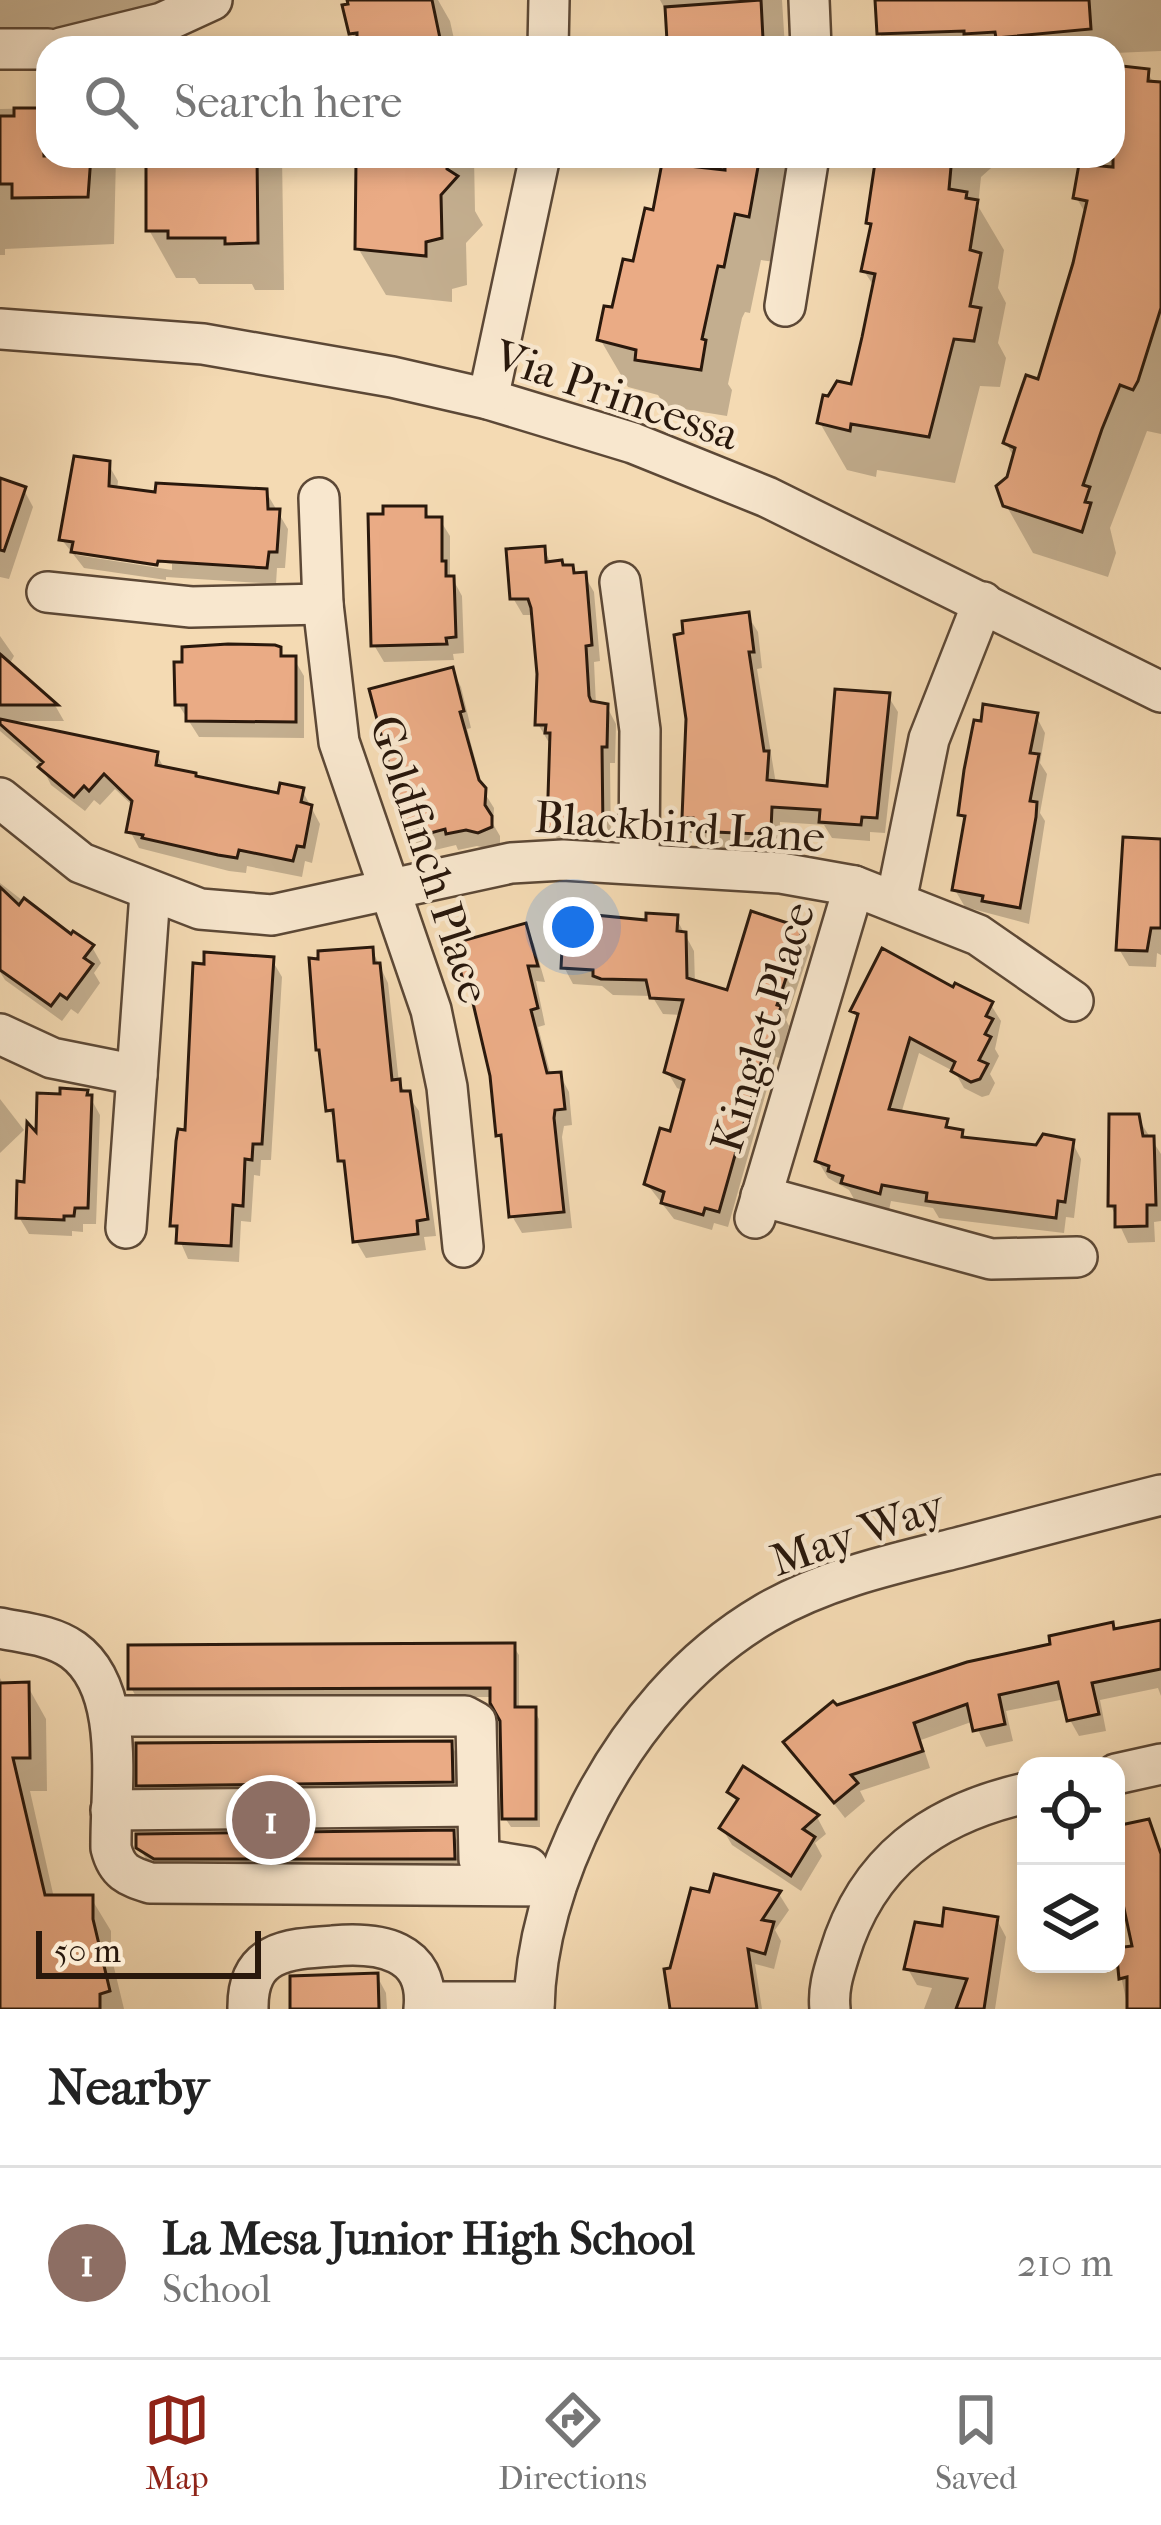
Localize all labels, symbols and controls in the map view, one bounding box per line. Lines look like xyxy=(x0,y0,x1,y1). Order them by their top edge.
search box xyxy=(36,36,1125,168)
icon: search xyxy=(78,69,144,135)
text: Search here xyxy=(174,76,402,129)
street label: Via Princessa xyxy=(487,329,747,462)
street label: Goldfinch Place xyxy=(358,709,501,1010)
street label: Blackbird Lane xyxy=(533,791,827,864)
street label: Kinglet Place xyxy=(700,896,827,1159)
your location xyxy=(543,897,603,957)
street label: May Way xyxy=(764,1478,953,1588)
map controls xyxy=(1017,1757,1125,1973)
button: locate xyxy=(1017,1757,1125,1865)
pin: 1 xyxy=(232,1775,310,1865)
button: layers xyxy=(1017,1865,1125,1973)
scale bar xyxy=(36,1925,261,1978)
text: 50 m xyxy=(54,1932,121,1971)
text: Nearby xyxy=(48,2057,209,2117)
text: La Mesa Junior High School xyxy=(162,2213,695,2266)
text: 1 xyxy=(80,2240,94,2286)
text: 210 m xyxy=(1017,2240,1113,2286)
text: School xyxy=(162,2266,271,2312)
tab: Map xyxy=(144,2387,210,2498)
tab: Directions xyxy=(498,2387,647,2498)
tab: Saved xyxy=(935,2387,1017,2498)

